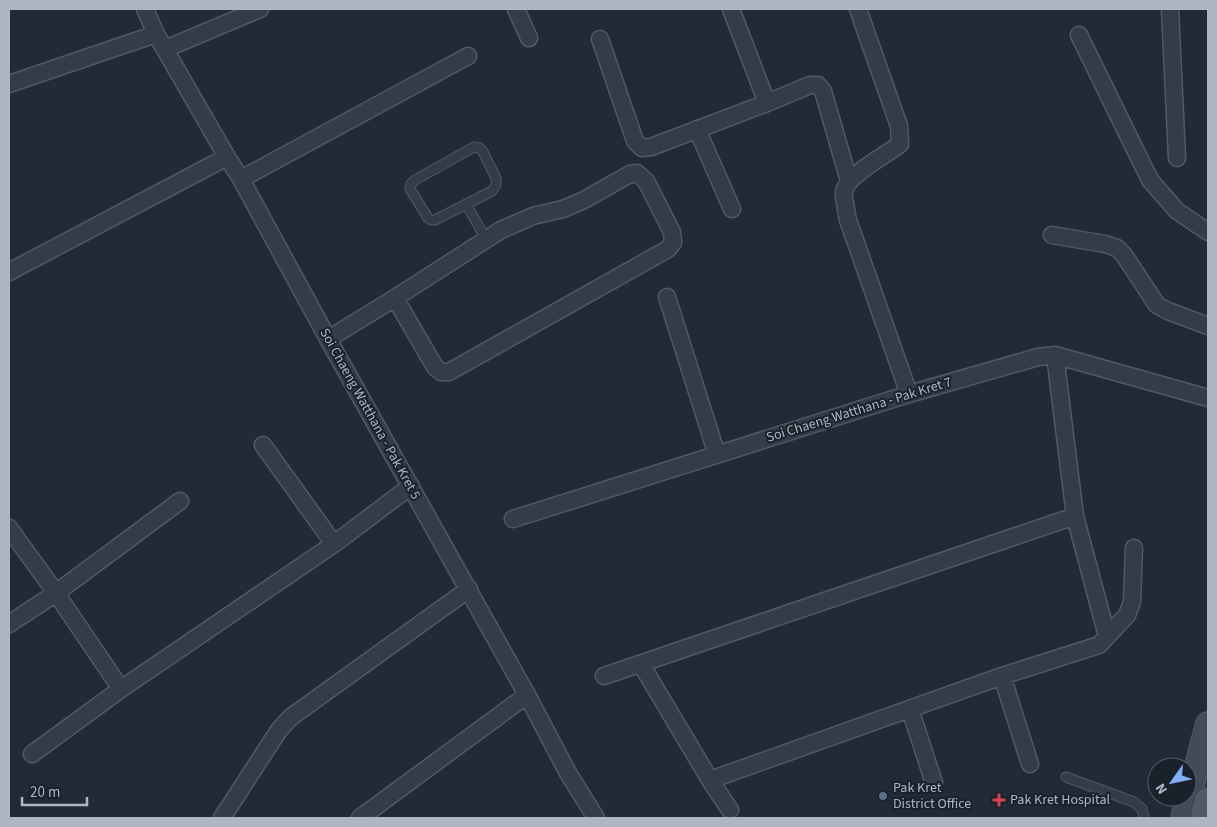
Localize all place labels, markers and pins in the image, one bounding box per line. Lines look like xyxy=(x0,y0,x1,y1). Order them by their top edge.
place label: Pak Kret District Office xyxy=(893,778,971,814)
marker: Pak Kret District Office xyxy=(877,790,889,802)
place label: Pak Kret Hospital xyxy=(1010,790,1111,810)
marker: Pak Kret Hospital xyxy=(992,793,1006,807)

